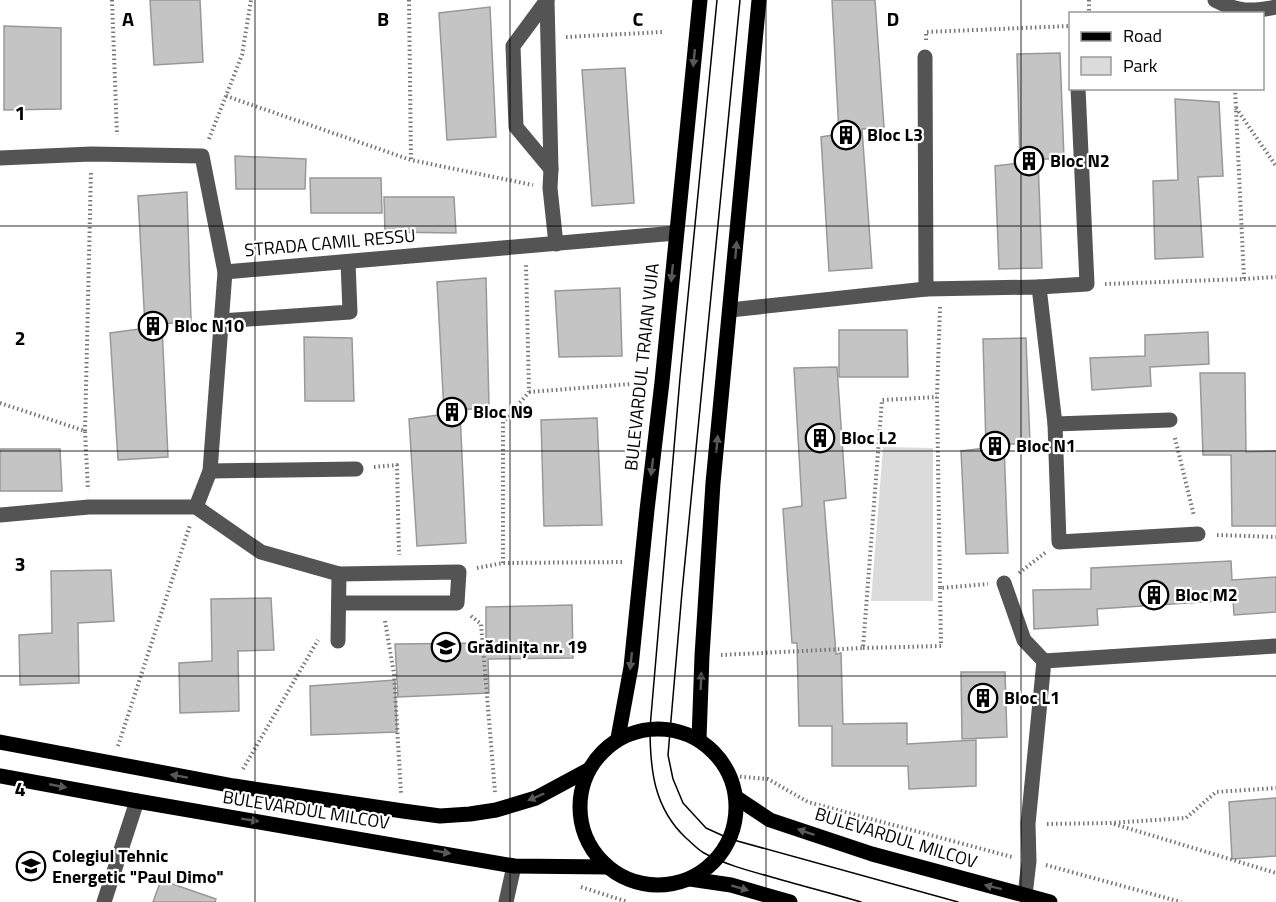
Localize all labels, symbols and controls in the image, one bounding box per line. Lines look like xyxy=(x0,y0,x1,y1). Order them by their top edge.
text: A xyxy=(122,3,134,34)
text: B xyxy=(377,3,389,34)
text: C xyxy=(633,3,644,34)
text: D xyxy=(887,3,899,34)
legend xyxy=(1069,12,1264,90)
text: Road xyxy=(1123,22,1162,49)
one-way arrow xyxy=(690,49,699,68)
text: Park xyxy=(1123,52,1158,79)
text: 1 xyxy=(14,97,26,128)
building icon: Bloc L3 xyxy=(830,119,862,151)
place label: Bloc L3 xyxy=(867,121,923,148)
building icon: Bloc N2 xyxy=(1013,145,1045,177)
place label: Bloc N2 xyxy=(1050,147,1110,174)
street label: STRADA CAMIL RESSU xyxy=(243,222,417,263)
one-way arrow xyxy=(731,241,741,260)
street label: BULEVARDUL TRAIAN VUIA xyxy=(617,262,666,472)
one-way arrow xyxy=(667,264,677,283)
building icon: Bloc N10 xyxy=(137,310,169,342)
place label: Bloc N10 xyxy=(174,312,244,339)
text: 2 xyxy=(14,322,26,353)
building icon: Bloc N9 xyxy=(436,396,468,428)
place label: Bloc N9 xyxy=(473,398,533,425)
building icon: Bloc L2 xyxy=(804,422,836,454)
place label: Bloc L2 xyxy=(841,424,897,451)
building icon: Bloc N1 xyxy=(979,430,1011,462)
place label: Bloc N1 xyxy=(1016,432,1076,459)
one-way arrow xyxy=(712,435,722,454)
one-way arrow xyxy=(647,458,656,477)
text: 3 xyxy=(14,548,26,579)
building icon: Bloc M2 xyxy=(1138,579,1170,611)
place label: Bloc M2 xyxy=(1175,581,1238,608)
school or university icon: Grădinița nr. 19 xyxy=(430,631,462,663)
place label: Grădinița nr. 19 xyxy=(467,633,587,660)
one-way arrow xyxy=(627,651,636,670)
one-way arrow xyxy=(696,671,705,690)
building icon: Bloc L1 xyxy=(967,682,999,714)
place label: Bloc L1 xyxy=(1004,684,1060,711)
one-way arrow xyxy=(169,771,188,780)
text: 4 xyxy=(14,773,26,804)
one-way arrow xyxy=(48,782,67,791)
street label: BULEVARDUL MILCOV xyxy=(221,783,392,836)
one-way arrow xyxy=(527,793,545,802)
street label: BULEVARDUL MILCOV xyxy=(812,800,981,875)
one-way arrow xyxy=(240,816,259,825)
one-way arrow xyxy=(797,826,815,836)
place label: Colegiul Tehnic Energetic "Paul Dimo" xyxy=(52,842,224,890)
one-way arrow xyxy=(433,848,452,857)
school or university icon: Colegiul Tehnic Energetic "Paul Dimo" xyxy=(15,850,47,882)
one-way arrow xyxy=(984,882,1002,891)
one-way arrow xyxy=(731,884,749,893)

